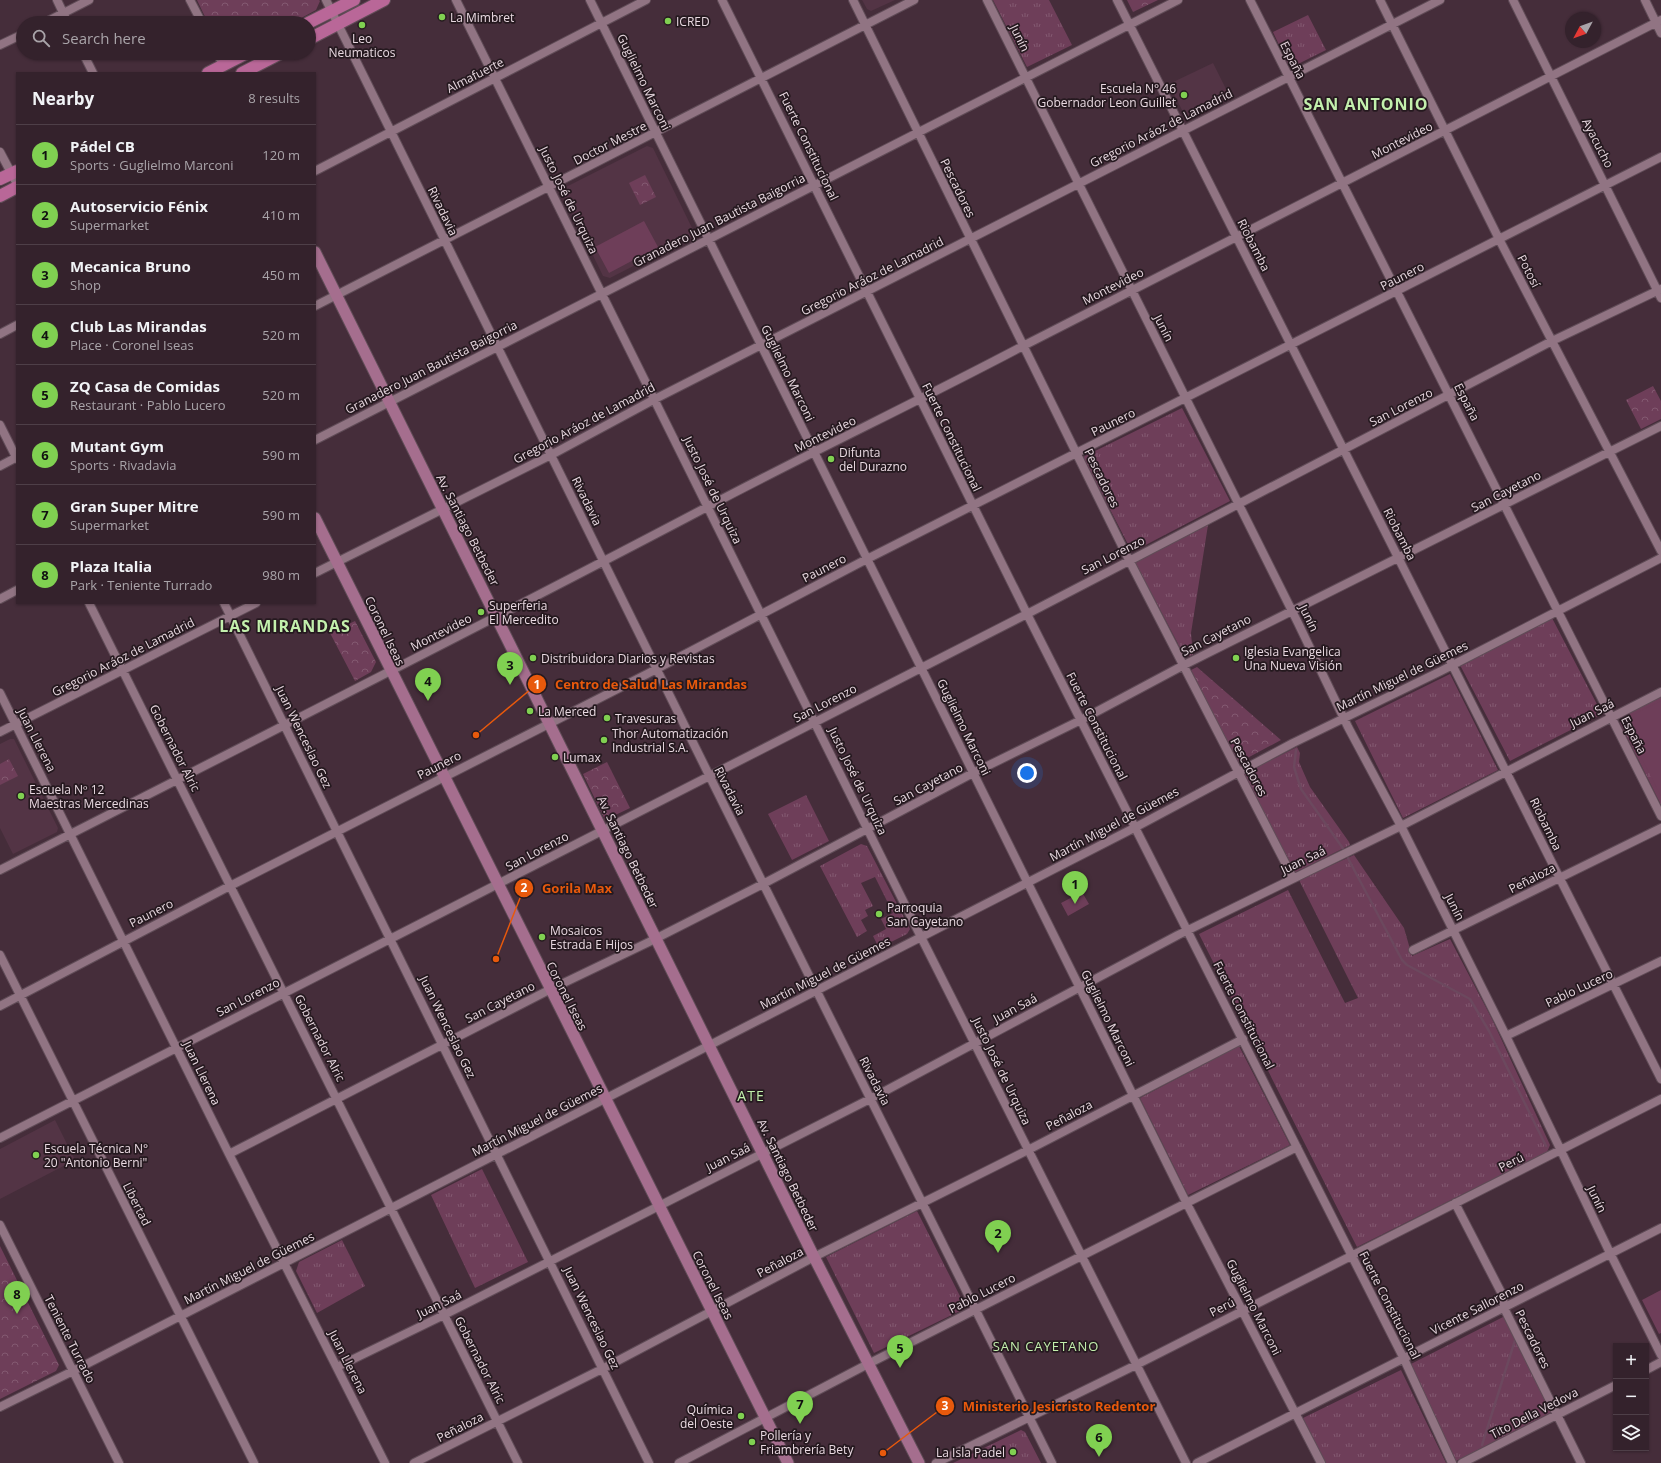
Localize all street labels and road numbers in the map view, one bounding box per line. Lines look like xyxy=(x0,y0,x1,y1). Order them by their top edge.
street label: Junín xyxy=(1006,21,1034,54)
street label: Guglielmo Marconi xyxy=(613,31,675,133)
street label: España xyxy=(1276,38,1310,82)
street label: Almafuerte xyxy=(443,53,507,97)
street label: Gregorio Aráoz de Lamadrid xyxy=(1087,85,1235,171)
street label: Fuerte Constitucional xyxy=(775,89,843,203)
street label: Ayacucho xyxy=(1578,115,1618,171)
street label: Doctor Mestre xyxy=(570,117,650,169)
street label: Montevideo xyxy=(1368,117,1436,163)
street label: Justo José de Urquiza xyxy=(535,142,602,257)
street label: Pescadores xyxy=(936,156,980,221)
street label: Granadero Juan Bautista Baigorria xyxy=(630,169,808,271)
street label: Rivadavia xyxy=(424,184,462,238)
street label: Riobamba xyxy=(1234,216,1274,274)
street label: Gregorio Aráoz de Lamadrid xyxy=(798,233,946,319)
street label: Potosí xyxy=(1514,252,1545,291)
street label: Paunero xyxy=(1377,258,1427,294)
street label: Montevideo xyxy=(1079,263,1147,309)
street label: Junín xyxy=(1150,311,1178,344)
street label: Granadero Juan Bautista Baigorria xyxy=(342,316,520,418)
street label: Guglielmo Marconi xyxy=(757,322,819,424)
street label: Gregorio Aráoz de Lamadrid xyxy=(510,378,658,468)
street label: Fuerte Constitucional xyxy=(918,380,986,494)
street label: España xyxy=(1450,380,1484,424)
street label: San Lorenzo xyxy=(1366,384,1436,430)
street label: Paunero xyxy=(1088,404,1138,440)
street label: Montevideo xyxy=(791,412,859,456)
street label: Justo José de Urquiza xyxy=(679,432,746,547)
street label: Pescadores xyxy=(1080,446,1124,511)
street label: San Cayetano xyxy=(1468,466,1544,516)
street label: Av. Santiago Betbeder xyxy=(432,471,504,589)
street label: Rivadavia xyxy=(568,474,606,528)
street label: Riobamba xyxy=(1380,505,1420,563)
street label: San Lorenzo xyxy=(1078,532,1148,578)
street label: Paunero xyxy=(799,550,849,586)
street label: Coronel Iseas xyxy=(361,593,409,669)
street label: Junín xyxy=(1295,601,1323,634)
street label: Montevideo xyxy=(407,609,475,655)
street label: San Cayetano xyxy=(1178,610,1254,660)
street label: Gregorio Aráoz de Lamadrid xyxy=(49,614,197,700)
street label: Martín Miguel de Güemes xyxy=(1333,637,1471,715)
street label: Fuerte Constitucional xyxy=(1062,669,1132,783)
street label: Guglielmo Marconi xyxy=(933,676,995,778)
street label: San Lorenzo xyxy=(790,680,860,726)
street label: Juan Wenceslao Gez xyxy=(271,682,336,791)
street label: Juan Saá xyxy=(1566,695,1617,732)
street label: Gobernador Alric xyxy=(146,701,204,795)
street label: Juan Llerena xyxy=(13,704,60,775)
street label: España xyxy=(1617,713,1651,757)
street label: Justo José de Urquiza xyxy=(824,723,891,838)
street label: Pescadores xyxy=(1226,735,1272,799)
street label: Paunero xyxy=(414,747,464,783)
street label: San Cayetano xyxy=(890,759,966,809)
street label: Rivadavia xyxy=(710,764,750,818)
street label: Martín Miguel de Güemes xyxy=(1046,782,1182,865)
street label: Av. Santiago Betbeder xyxy=(593,793,663,911)
street label: Riobamba xyxy=(1526,795,1566,853)
street label: San Lorenzo xyxy=(503,827,571,875)
street label: Juan Saá xyxy=(1277,842,1328,879)
street label: Peñaloza xyxy=(1506,859,1558,897)
street label: Junín xyxy=(1441,890,1469,923)
street label: Paunero xyxy=(126,895,176,931)
street label: Martín Miguel de Güemes xyxy=(757,933,893,1013)
street label: Fuerte Constitucional xyxy=(1209,958,1279,1072)
street label: Coronel Iseas xyxy=(542,959,592,1034)
street label: Pablo Lucero xyxy=(1542,965,1616,1011)
street label: Guglielmo Marconi xyxy=(1077,967,1139,1069)
street label: Juan Wenceslao Gez xyxy=(415,972,480,1081)
street label: San Lorenzo xyxy=(213,974,283,1020)
street label: San Cayetano xyxy=(462,977,538,1027)
street label: Juan Saá xyxy=(989,989,1040,1027)
street label: Gobernador Alric xyxy=(291,991,349,1085)
street label: Justo José de Urquiza xyxy=(968,1013,1035,1128)
street label: Juan Llerena xyxy=(179,1037,225,1108)
street label: Rivadavia xyxy=(855,1054,895,1108)
street label: Martín Miguel de Güemes xyxy=(469,1080,605,1160)
street label: Peñaloza xyxy=(1043,1096,1095,1134)
street label: Av. Santiago Betbeder xyxy=(753,1116,823,1234)
street label: Juan Saá xyxy=(702,1139,753,1176)
street label: Perú xyxy=(1495,1148,1527,1176)
street label: Libertad xyxy=(119,1179,155,1229)
street label: Junín xyxy=(1583,1182,1611,1215)
street label: Martín Miguel de Güemes xyxy=(181,1228,317,1308)
street label: Peñaloza xyxy=(754,1243,806,1281)
street label: Coronel Iseas xyxy=(688,1248,738,1323)
street label: Fuerte Constitucional xyxy=(1355,1248,1425,1362)
street label: Guglielmo Marconi xyxy=(1222,1256,1286,1358)
street label: Juan Wenceslao Gez xyxy=(559,1263,624,1372)
street label: Pablo Lucero xyxy=(946,1269,1018,1317)
street label: Vicente Sallorenzo xyxy=(1427,1277,1527,1339)
street label: Juan Saá xyxy=(413,1286,464,1323)
street label: Teniente Turrado xyxy=(40,1292,100,1386)
street label: Perú xyxy=(1206,1293,1238,1321)
street label: Pescadores xyxy=(1511,1307,1555,1372)
street label: Gobernador Alric xyxy=(451,1313,509,1407)
street label: Juan Llerena xyxy=(324,1326,371,1397)
street label: Tito Della Vedova xyxy=(1487,1383,1581,1443)
street label: Peñaloza xyxy=(434,1408,486,1446)

